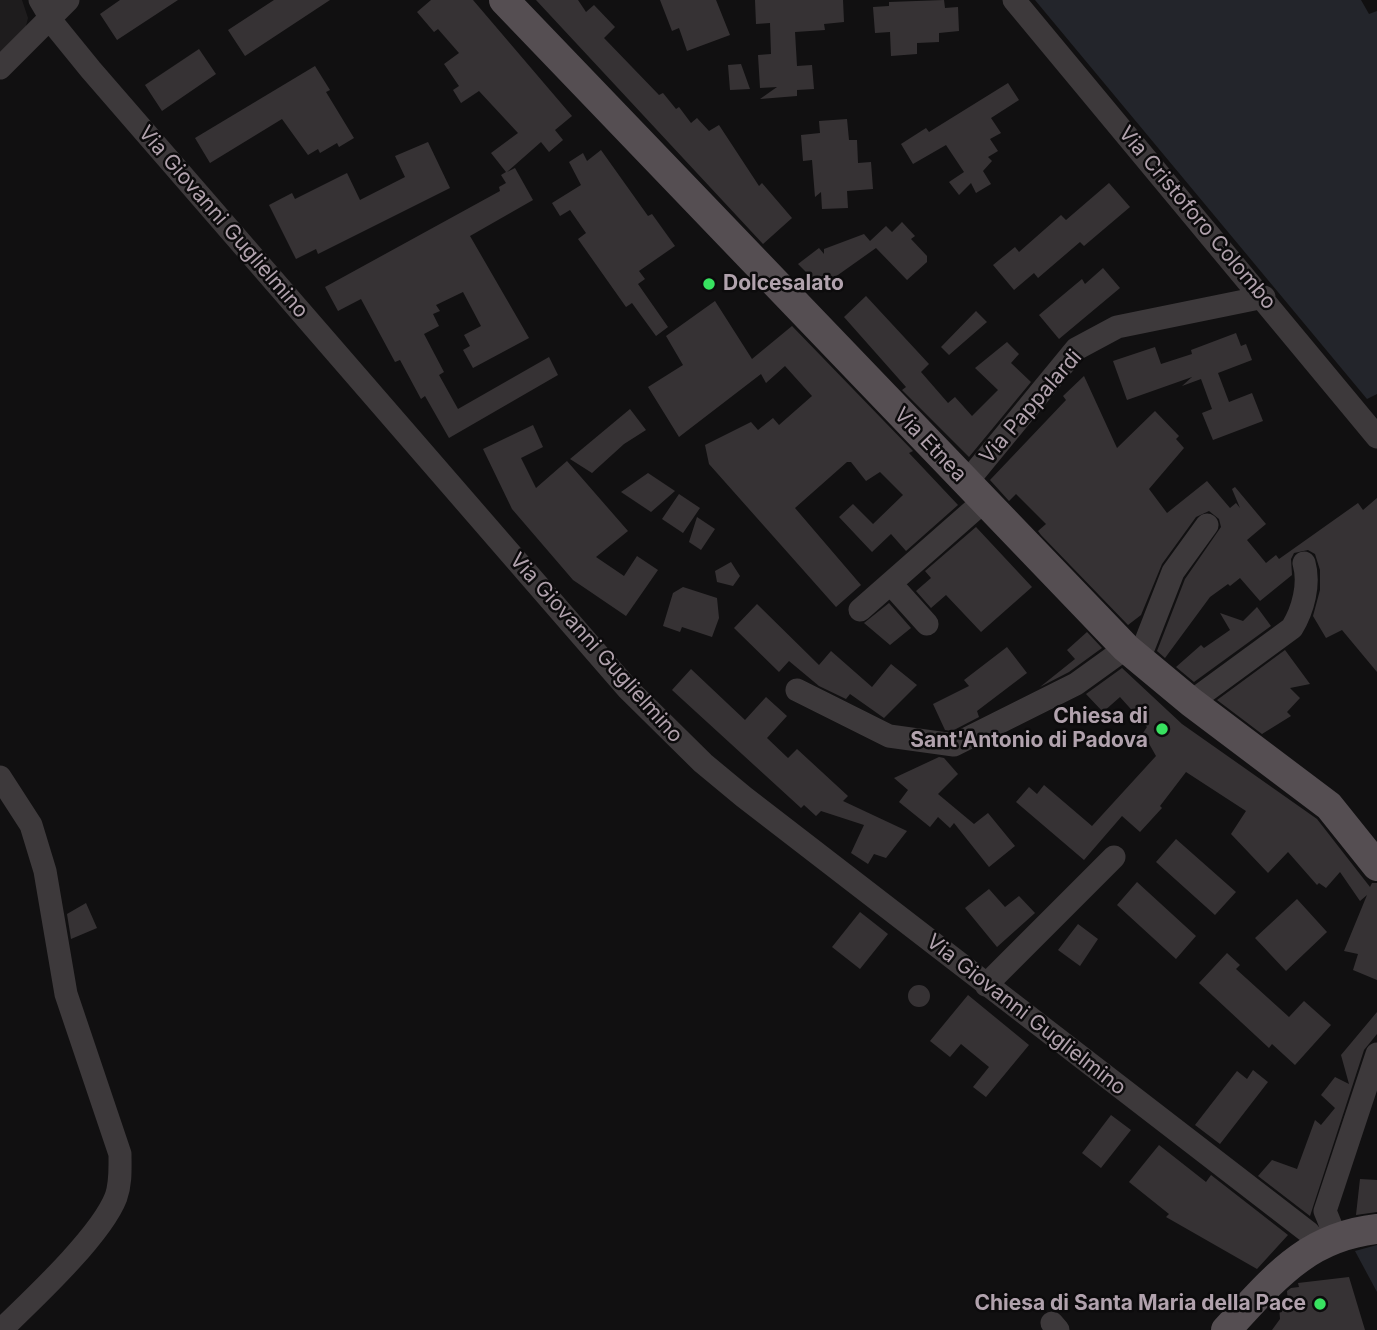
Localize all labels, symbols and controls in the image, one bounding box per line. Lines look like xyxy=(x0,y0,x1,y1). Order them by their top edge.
street label: Via Giovanni Guglielmino xyxy=(133,121,313,323)
street label: Via Cristoforo Colombo xyxy=(1113,121,1281,315)
place label: Dolcesalato xyxy=(723,271,844,297)
marker: Dolcesalato xyxy=(701,276,717,292)
street label: Via Pappalardi xyxy=(975,345,1087,469)
street label: Via Etnea xyxy=(888,403,972,487)
street label: Via Giovanni Guglielmino xyxy=(504,548,688,748)
place label: Chiesa di Sant'Antonio di Padova xyxy=(910,704,1148,754)
marker: Chiesa di Sant'Antonio di Padova xyxy=(1154,721,1170,737)
street label: Via Giovanni Guglielmino xyxy=(921,929,1131,1101)
place label: Chiesa di Santa Maria della Pace xyxy=(974,1291,1306,1317)
marker: Chiesa di Santa Maria della Pace xyxy=(1312,1296,1328,1312)

